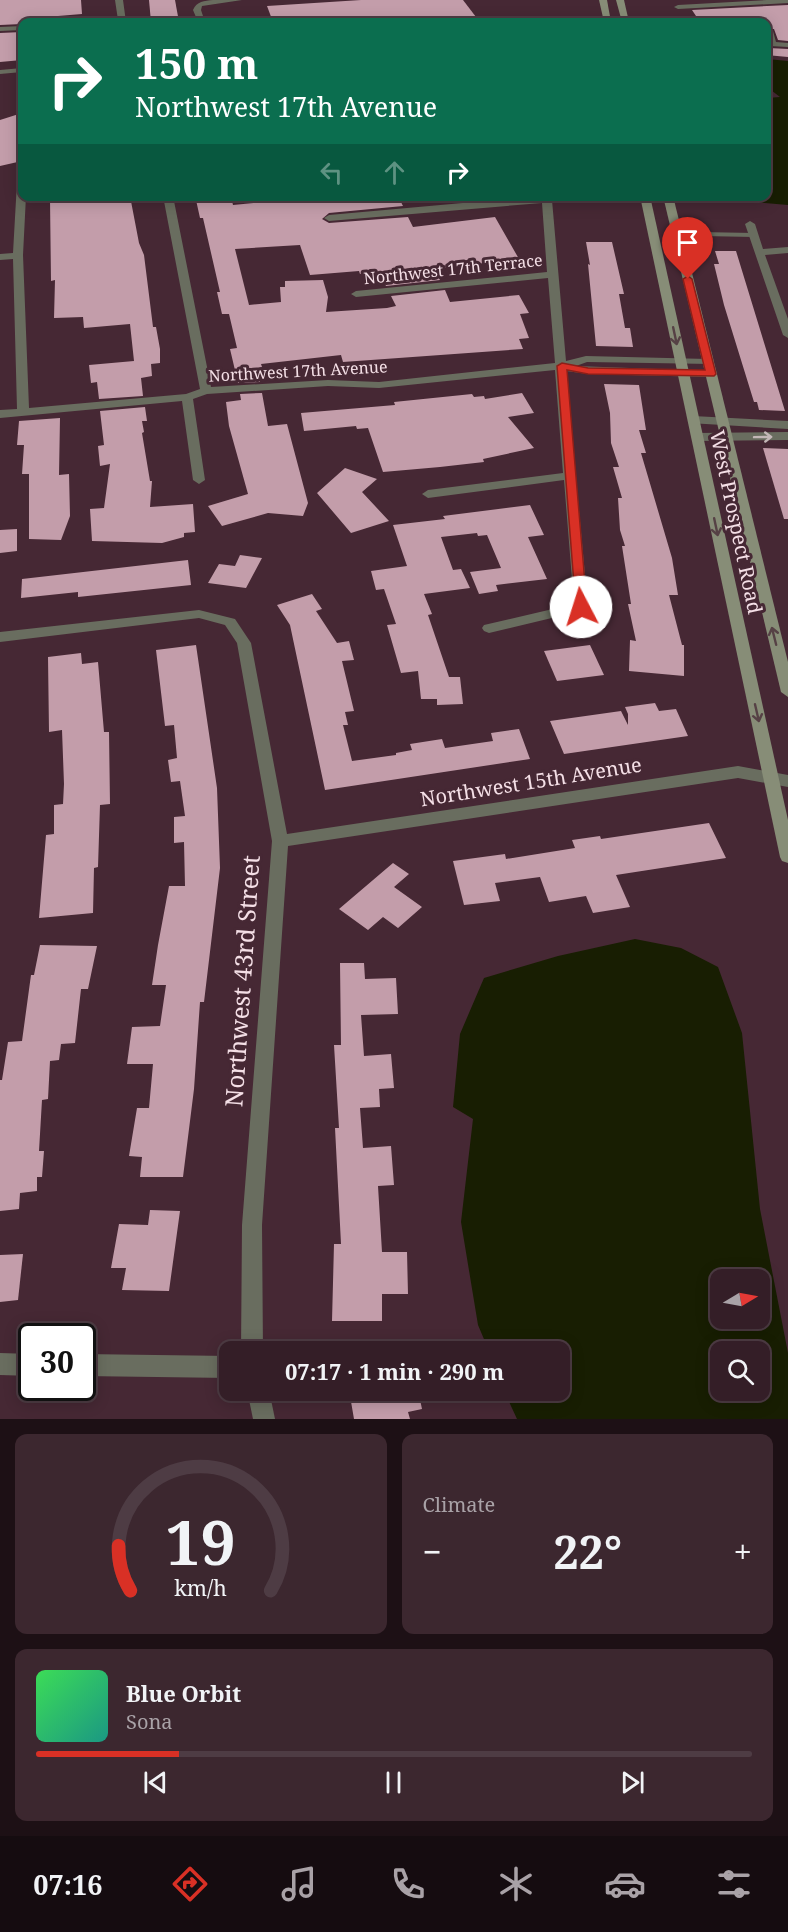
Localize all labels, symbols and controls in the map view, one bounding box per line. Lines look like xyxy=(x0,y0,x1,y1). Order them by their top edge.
text: 150 m xyxy=(135,34,259,91)
icon: right xyxy=(36,42,114,120)
text: Northwest 17th Avenue xyxy=(135,88,437,125)
icon: left xyxy=(315,156,348,189)
icon: ahead xyxy=(378,156,411,189)
icon: right xyxy=(441,156,474,189)
pin xyxy=(662,217,713,279)
icon: arrive xyxy=(671,226,704,259)
street label: Northwest 17th Terrace xyxy=(362,249,544,289)
one-way arrow xyxy=(670,326,681,345)
street label: Northwest 17th Avenue xyxy=(208,355,388,387)
street label: West Prospect Road xyxy=(704,428,769,616)
one-way arrow xyxy=(753,431,773,443)
one-way arrow xyxy=(710,517,722,536)
position arrow xyxy=(549,575,613,639)
one-way arrow xyxy=(768,626,780,645)
one-way arrow xyxy=(751,703,763,722)
street label: Northwest 15th Avenue xyxy=(418,751,644,812)
street label: Northwest 43rd Street xyxy=(216,854,267,1108)
north arrow xyxy=(710,1269,770,1329)
map controls xyxy=(710,1269,770,1401)
speed limit sign: 30 xyxy=(18,1323,96,1401)
button: search xyxy=(710,1341,770,1401)
text: 07:17 · 1 min · 290 m xyxy=(285,1356,504,1386)
text: Climate xyxy=(423,1491,495,1518)
text: 19 xyxy=(165,1498,236,1583)
text: 22° xyxy=(553,1521,622,1582)
text: − xyxy=(423,1529,442,1574)
text: + xyxy=(734,1529,752,1574)
text: km/h xyxy=(174,1573,227,1602)
text: Blue Orbit xyxy=(126,1678,241,1708)
text: Sona xyxy=(126,1708,173,1735)
icon: previous xyxy=(139,1766,172,1799)
icon: pause xyxy=(377,1766,410,1799)
icon: next xyxy=(616,1766,649,1799)
icon: directions xyxy=(169,1863,211,1905)
icon: music xyxy=(278,1863,320,1905)
icon: phone xyxy=(387,1863,429,1905)
icon: climate xyxy=(495,1863,537,1905)
icon: car xyxy=(604,1863,646,1905)
icon: filters xyxy=(713,1863,755,1905)
text: 07:16 xyxy=(33,1866,103,1903)

